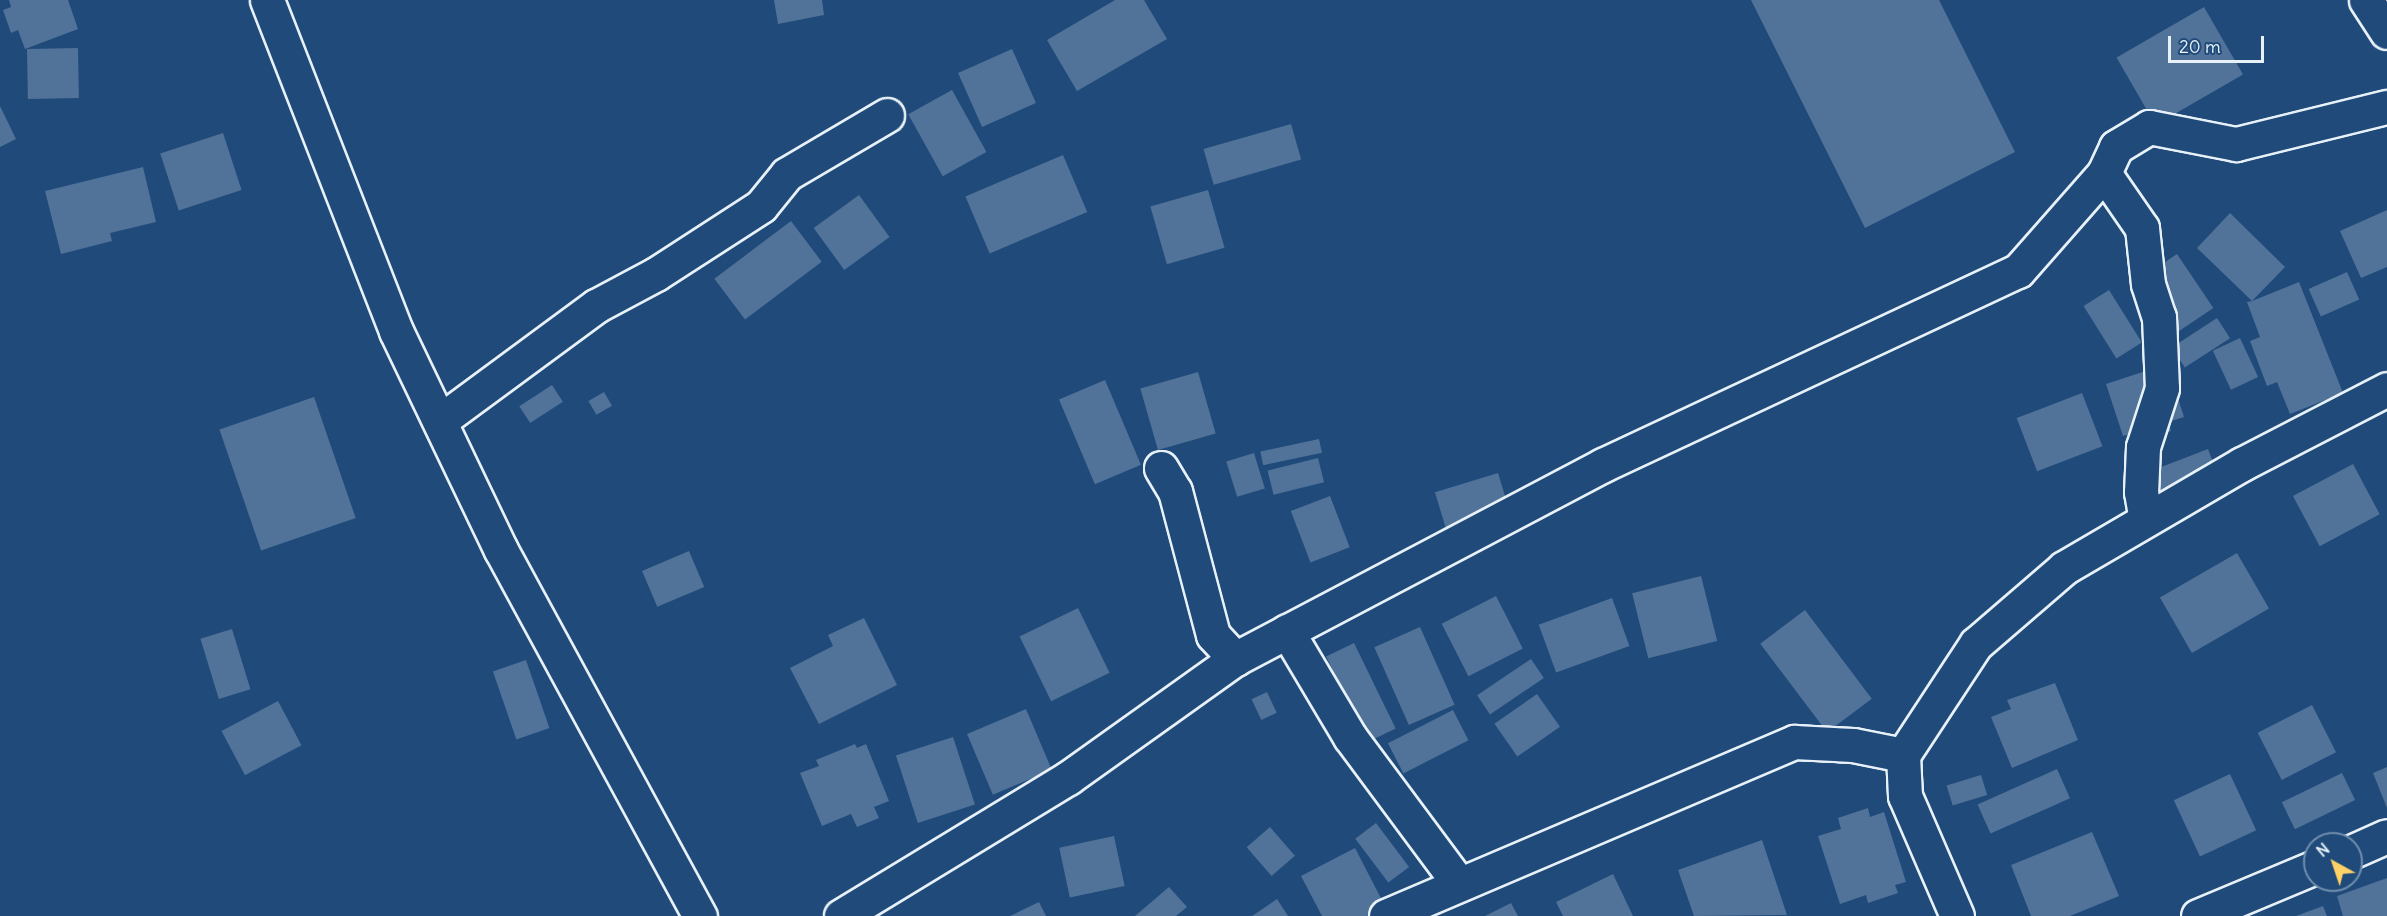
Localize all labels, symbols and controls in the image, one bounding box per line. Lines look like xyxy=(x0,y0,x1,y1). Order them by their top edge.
scale bar xyxy=(2171,24,2267,62)
text: 20 m xyxy=(2179,35,2221,58)
north arrow xyxy=(2303,832,2363,892)
text: N xyxy=(2312,839,2333,861)

